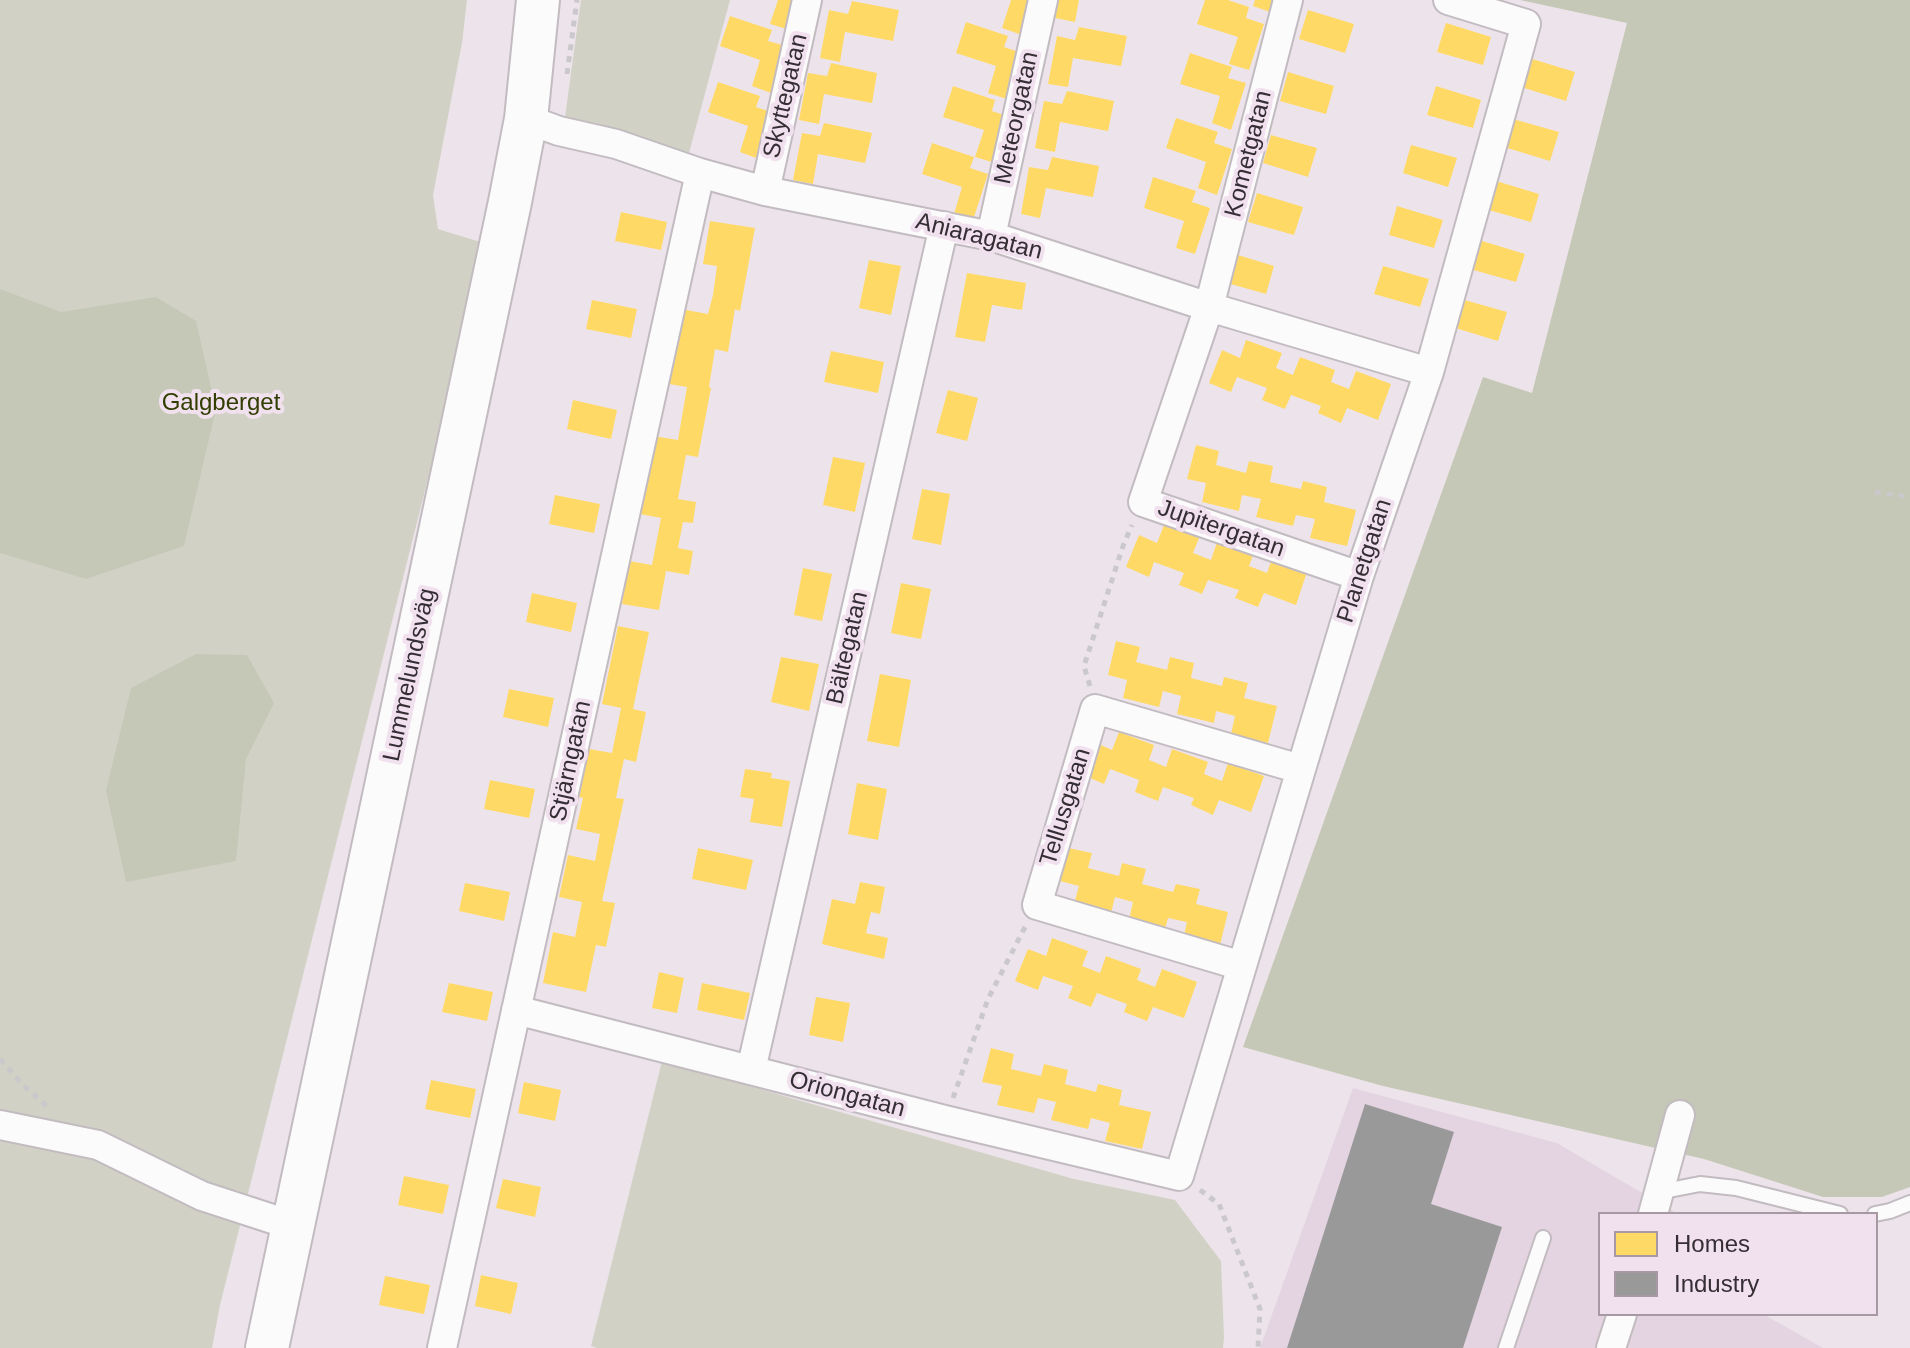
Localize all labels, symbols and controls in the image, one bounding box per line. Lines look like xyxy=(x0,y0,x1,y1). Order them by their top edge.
street label: Skyttegatan xyxy=(758,31,814,161)
street label: Meteorgatan xyxy=(989,49,1045,187)
street label: Kometgatan xyxy=(1219,88,1279,220)
street label: Aniaragatan xyxy=(913,207,1045,267)
park label: Galgberget xyxy=(162,389,280,417)
street label: Jupitergatan xyxy=(1154,494,1288,564)
street label: Planetgatan xyxy=(1332,496,1398,626)
street label: Lummelundsväg xyxy=(378,586,442,764)
street label: Bältegatan xyxy=(821,589,875,707)
street label: Stjärngatan xyxy=(544,698,598,824)
street label: Tellusgatan xyxy=(1034,745,1098,869)
street label: Oriongatan xyxy=(786,1066,908,1124)
legend xyxy=(1598,1212,1878,1316)
text: Homes xyxy=(1674,1230,1750,1257)
text: Industry xyxy=(1674,1270,1759,1297)

